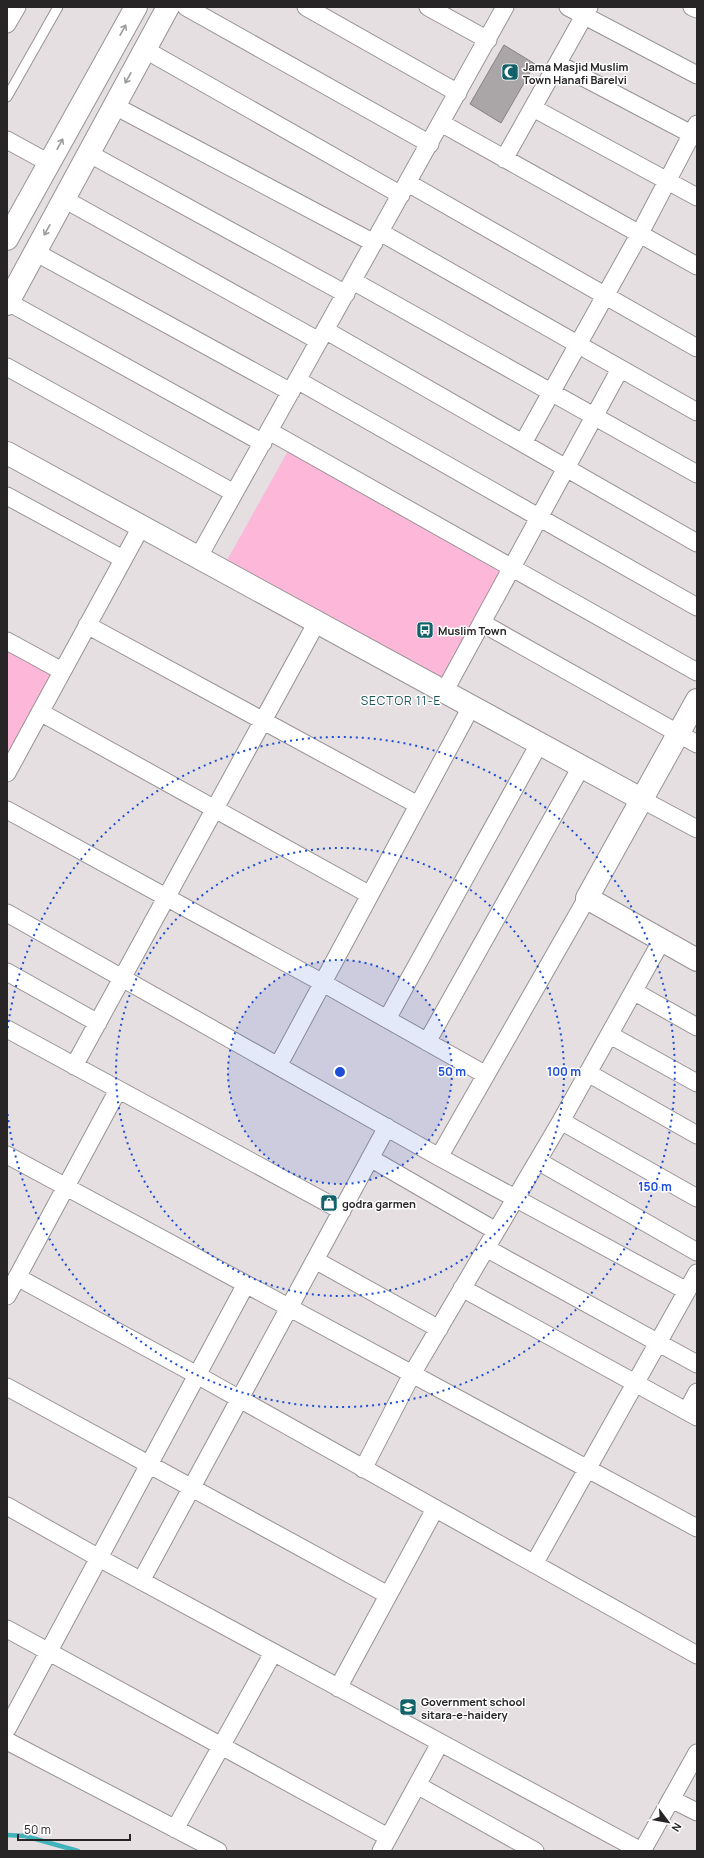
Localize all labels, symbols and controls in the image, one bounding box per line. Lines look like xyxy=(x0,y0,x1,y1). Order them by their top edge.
one-way arrow xyxy=(119,25,127,37)
place label: Jama Masjid Muslim Town Hanafi Barelvi xyxy=(523,59,629,87)
mosque icon: Jama Masjid Muslim Town Hanafi Barelvi xyxy=(500,62,520,82)
one-way arrow xyxy=(124,72,132,84)
one-way arrow xyxy=(56,138,64,150)
one-way arrow xyxy=(43,223,51,235)
bus stop icon: Muslim Town xyxy=(415,620,435,640)
place label: Muslim Town xyxy=(438,623,507,638)
district label: SECTOR 11-E xyxy=(361,692,441,709)
text: 50 m xyxy=(438,1063,466,1080)
text: 100 m xyxy=(547,1063,581,1080)
centre of rings xyxy=(333,1065,347,1079)
text: 150 m xyxy=(638,1178,672,1195)
shop icon: godra garmen xyxy=(319,1193,339,1213)
place label: godra garmen xyxy=(342,1196,416,1211)
place label: Government school sitara-e-haidery xyxy=(421,1694,525,1722)
school or university icon: Government school sitara-e-haidery xyxy=(398,1697,418,1717)
north arrow xyxy=(648,1802,688,1842)
scale bar xyxy=(18,1816,130,1842)
text: N xyxy=(668,1820,685,1835)
text: 50 m xyxy=(24,1821,51,1838)

